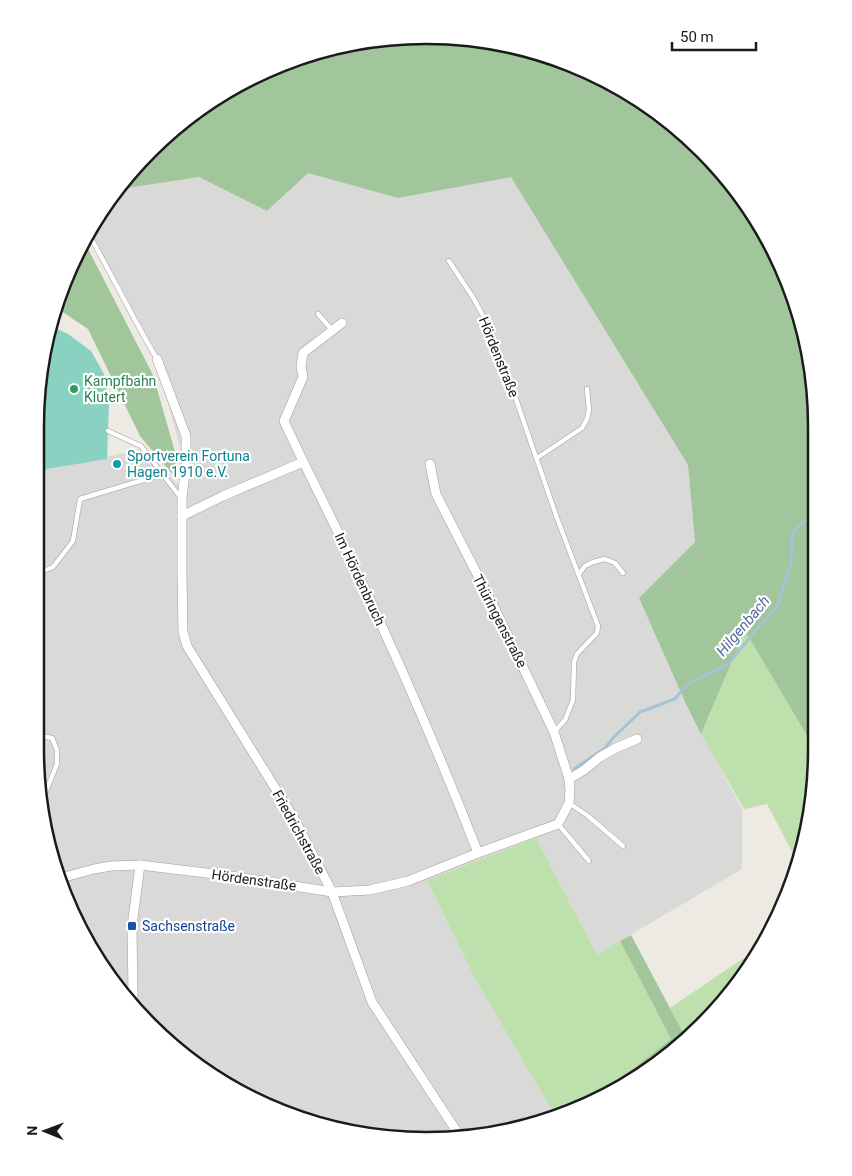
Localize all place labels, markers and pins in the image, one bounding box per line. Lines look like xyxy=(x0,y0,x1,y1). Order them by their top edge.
place label: Kampfbahn Klutert xyxy=(84,373,156,405)
marker: Kampfbahn Klutert xyxy=(68,383,80,395)
place label: Sportverein Fortuna Hagen 1910 e.V. xyxy=(127,448,250,480)
marker: Sportverein Fortuna Hagen 1910 e.V. xyxy=(111,458,123,470)
place label: Sachsenstraße xyxy=(142,918,235,934)
marker: Sachsenstraße xyxy=(126,920,138,932)

